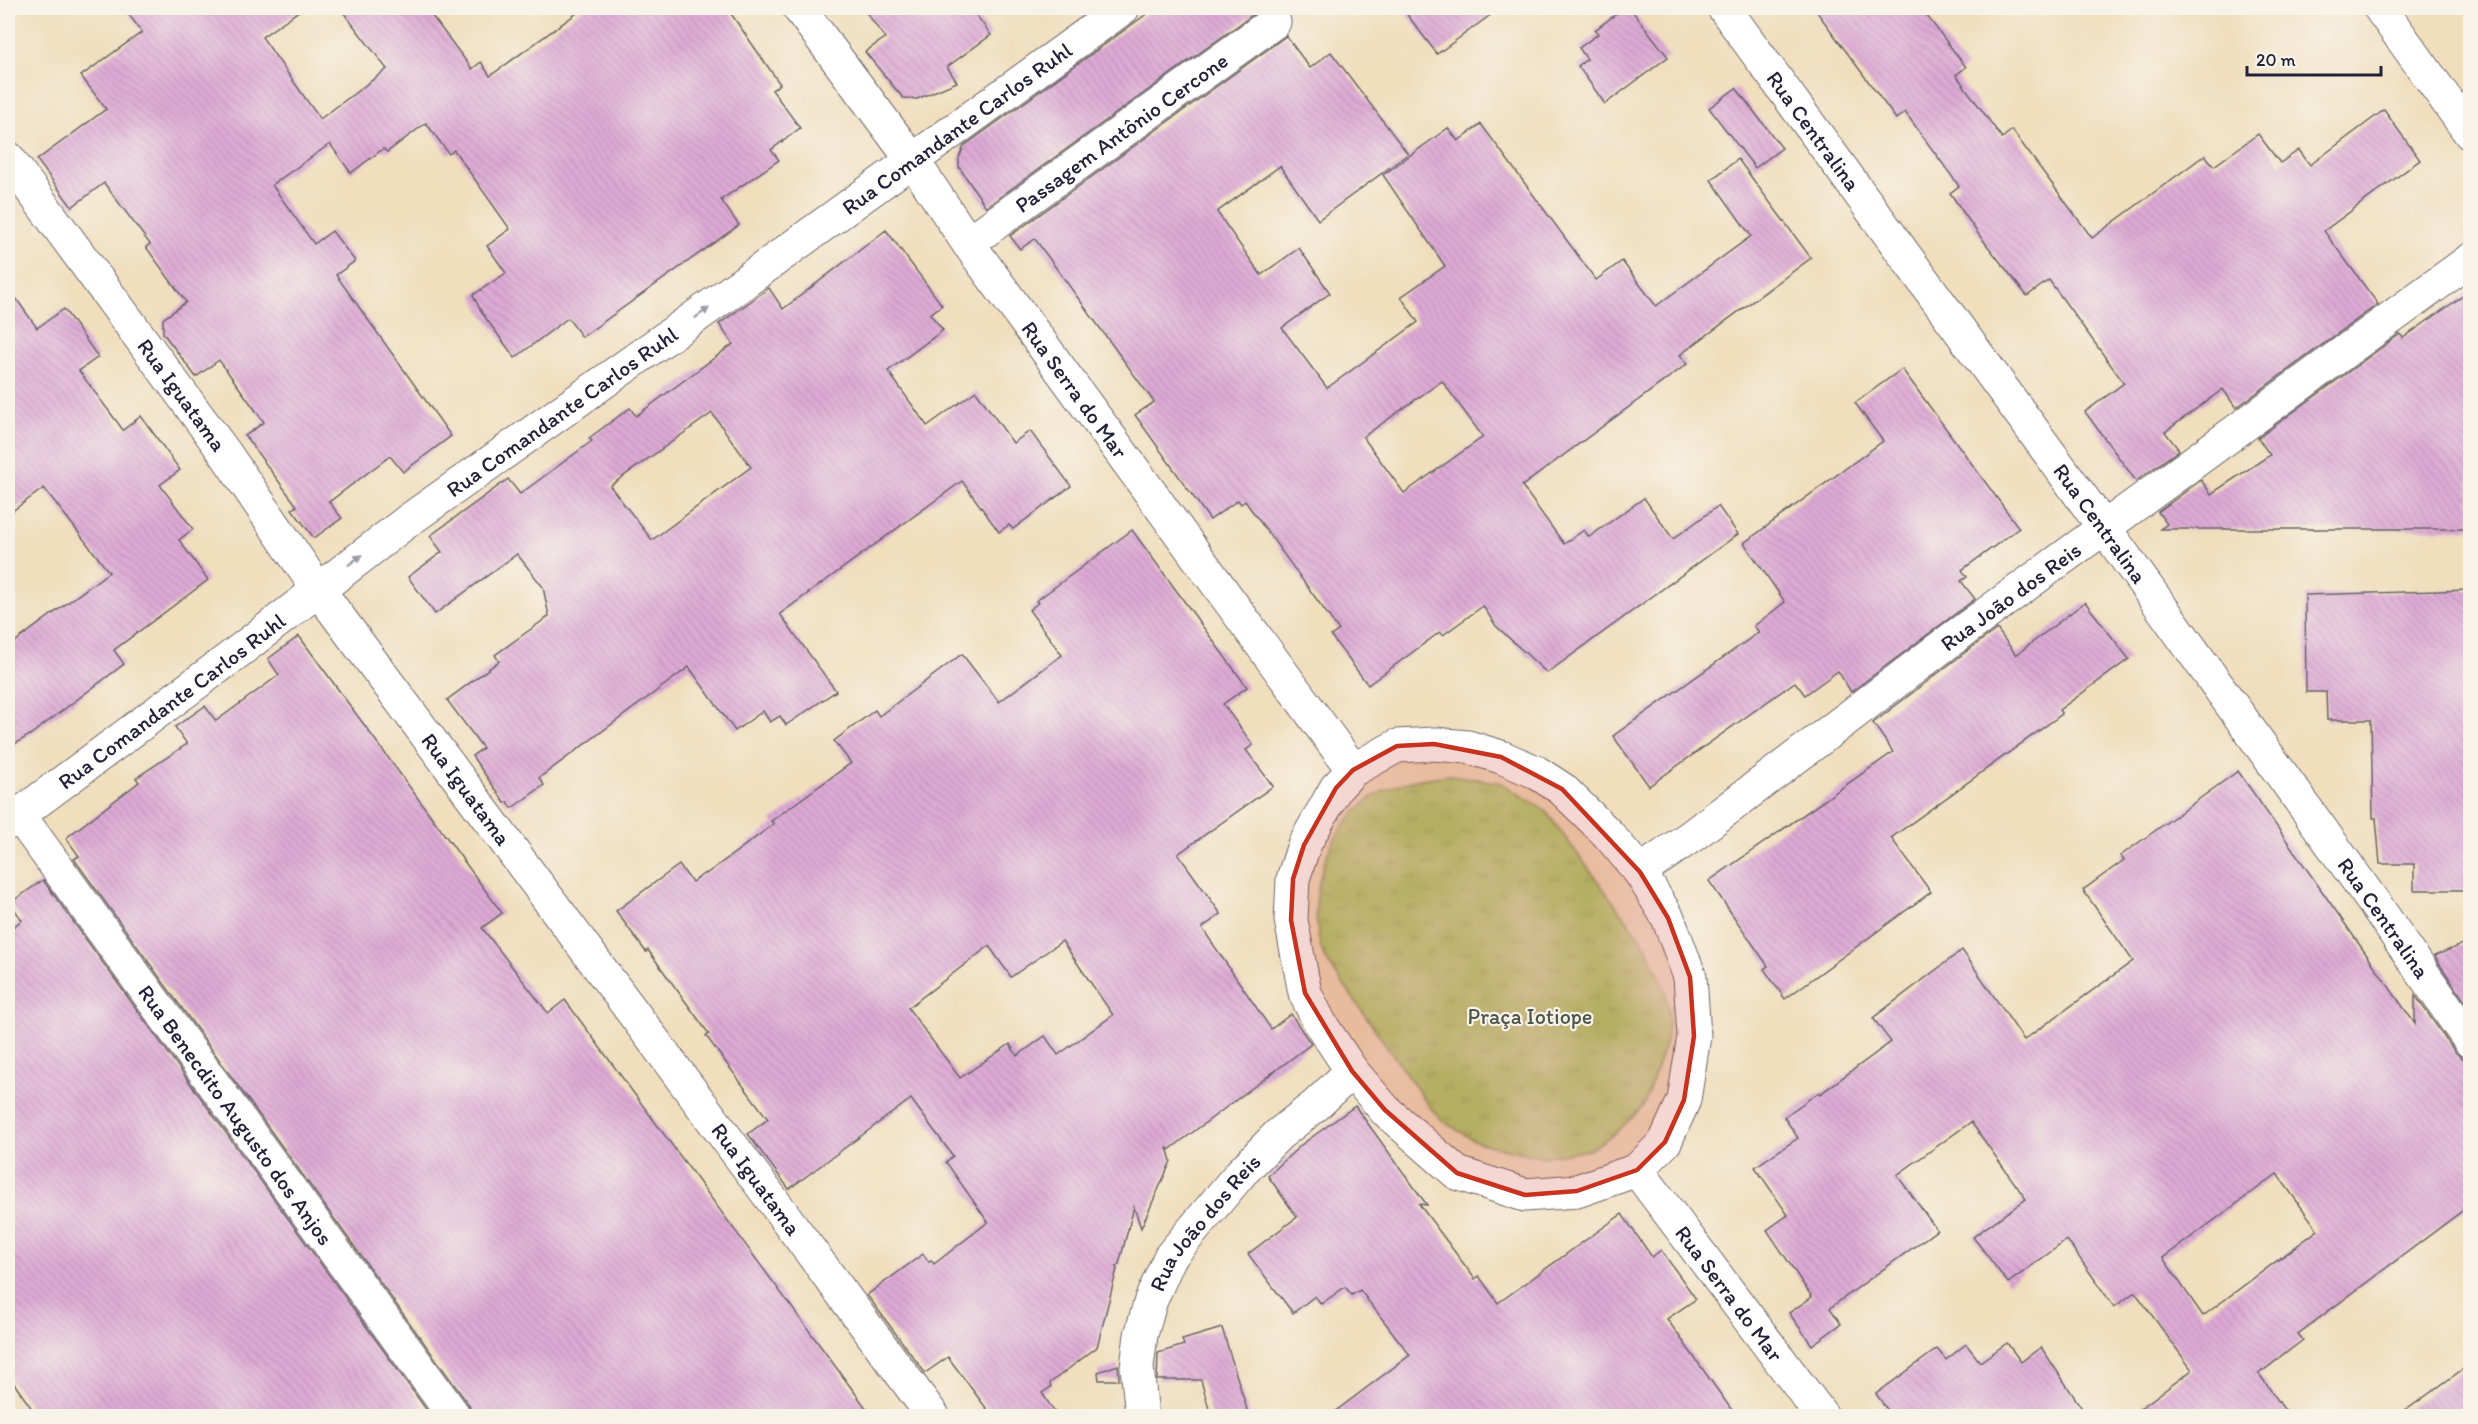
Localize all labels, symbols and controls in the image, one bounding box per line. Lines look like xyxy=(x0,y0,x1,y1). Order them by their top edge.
street label: Rua Comandante Carlos Ruhl xyxy=(837,36,1077,221)
scale bar xyxy=(2247,39,2380,77)
street label: Passagem Antônio Cercone xyxy=(1010,47,1233,219)
text: 20 m xyxy=(2256,49,2296,71)
street label: Rua Centralina xyxy=(1761,66,1866,197)
one-way arrow xyxy=(695,307,710,319)
street label: Rua Serra do Mar xyxy=(1016,316,1134,464)
street label: Rua Comandante Carlos Ruhl xyxy=(441,321,683,503)
street label: Rua Iguatama xyxy=(131,333,233,457)
street label: Rua Centralina xyxy=(2047,458,2153,589)
street label: Rua João dos Reis xyxy=(1935,536,2087,657)
one-way arrow xyxy=(348,554,363,566)
street label: Rua Comandante Carlos Ruhl xyxy=(53,607,291,795)
street label: Rua Iguatama xyxy=(415,728,517,851)
street label: Rua Centralina xyxy=(2332,852,2436,984)
street label: Rua Benecdito Augusto dos Anjos xyxy=(132,979,339,1251)
park label: Praça Iotiope xyxy=(1468,1003,1592,1030)
street label: Rua Iguatama xyxy=(705,1118,807,1241)
street label: Rua João dos Reis xyxy=(1144,1148,1266,1295)
street label: Rua Serra do Mar xyxy=(1669,1220,1789,1367)

